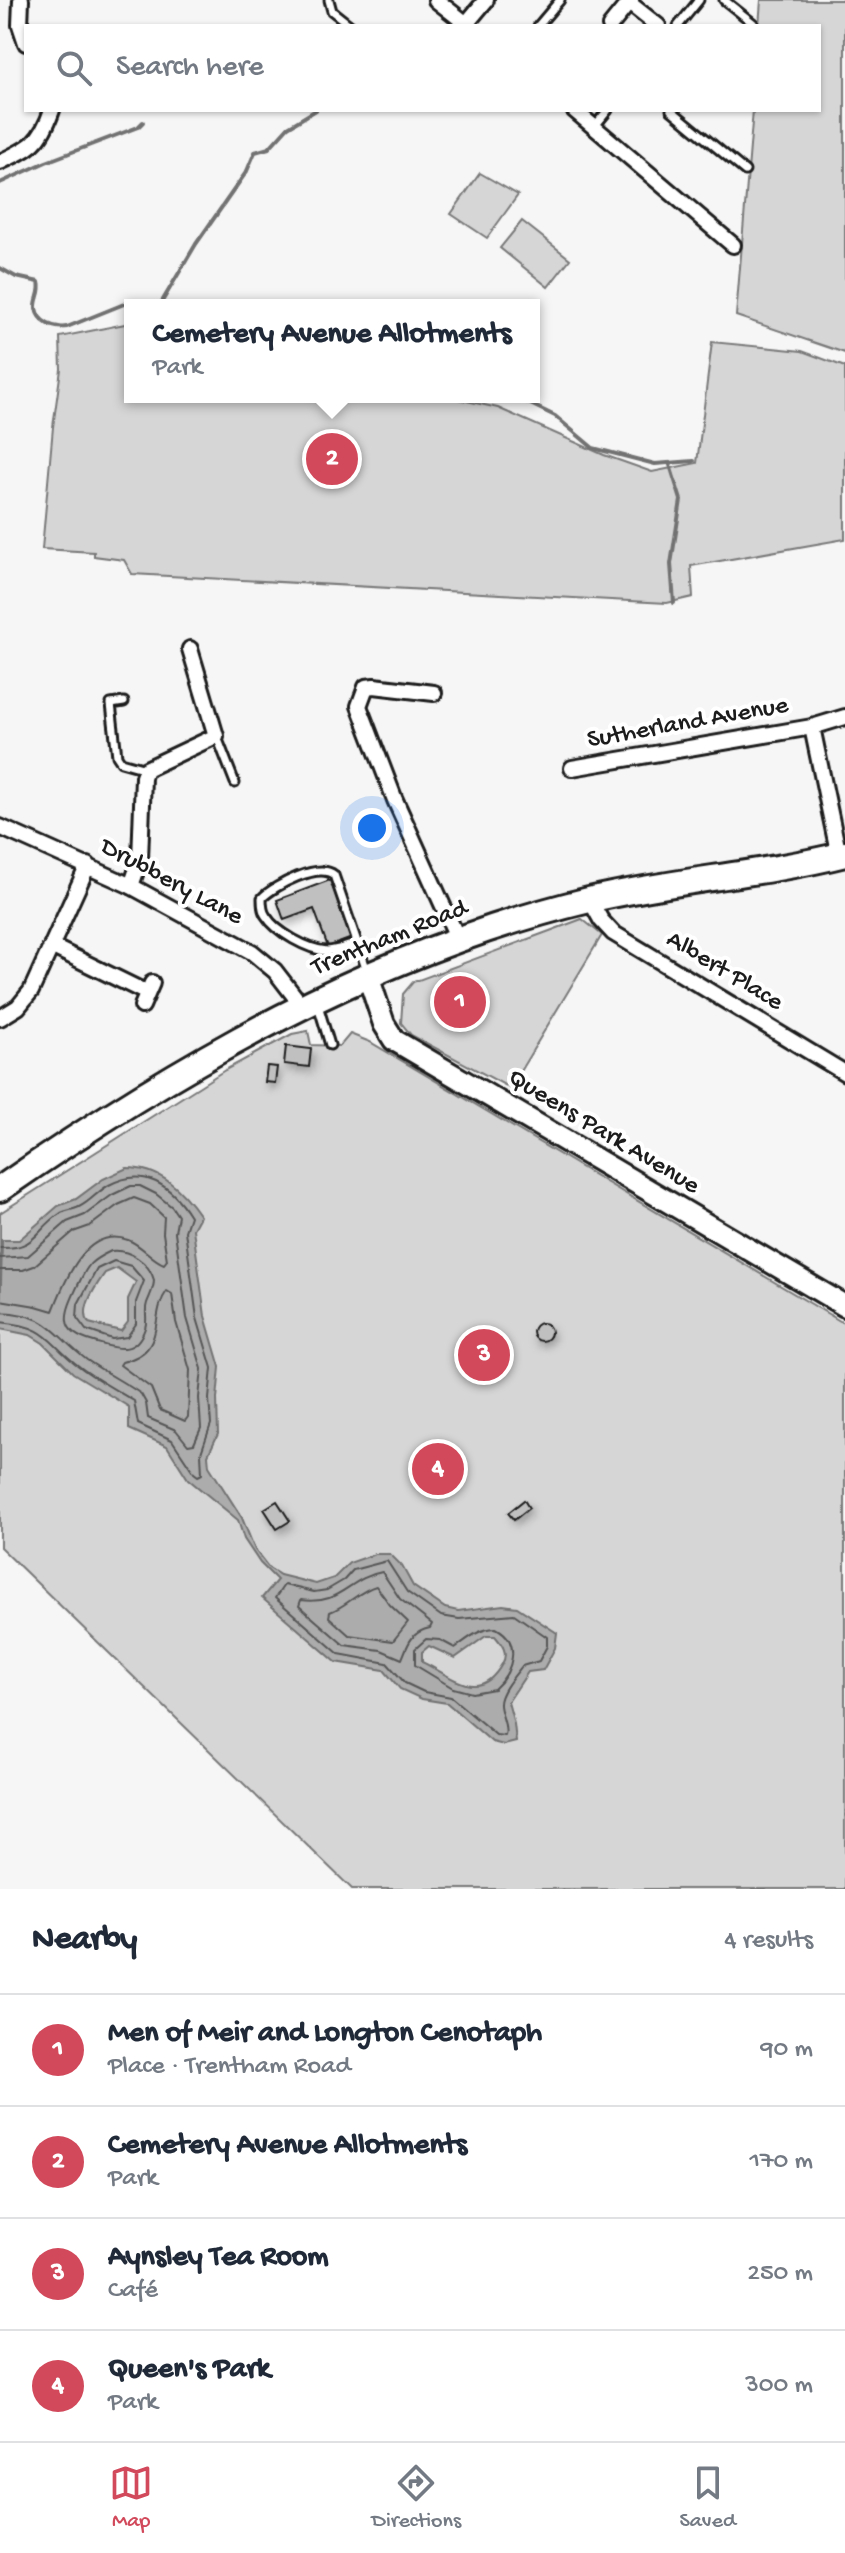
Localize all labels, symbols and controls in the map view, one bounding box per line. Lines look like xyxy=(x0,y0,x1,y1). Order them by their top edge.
search box xyxy=(24,24,821,112)
icon: search xyxy=(52,46,96,90)
text: Search here xyxy=(116,51,264,86)
popup xyxy=(124,299,540,403)
text: Cemetery Avenue Allotments xyxy=(152,318,512,353)
text: Park xyxy=(152,353,202,384)
pin: 2 xyxy=(306,429,358,489)
street label: Sutherland Avenue xyxy=(585,691,791,757)
your location xyxy=(352,808,392,848)
street label: Drubbery Lane xyxy=(93,831,248,934)
street label: Trentham Road xyxy=(306,893,474,985)
street label: Albert Place xyxy=(660,925,789,1019)
pin: 1 xyxy=(434,972,486,1032)
street label: Queens Park Avenue xyxy=(501,1063,705,1203)
pin: 3 xyxy=(458,1325,510,1385)
pin: 4 xyxy=(412,1439,464,1499)
text: Nearby xyxy=(32,1921,137,1961)
text: 4 results xyxy=(724,1926,813,1957)
text: Men of Meir and Longton Cenotaph xyxy=(108,2017,542,2052)
text: 1 xyxy=(53,2035,63,2066)
text: 90 m xyxy=(761,2035,813,2066)
text: Place · Trentham Road xyxy=(108,2052,351,2083)
text: Cemetery Avenue Allotments xyxy=(108,2129,467,2164)
text: 2 xyxy=(52,2147,64,2178)
text: 170 m xyxy=(750,2147,813,2178)
text: Park xyxy=(108,2164,158,2195)
text: Aynsley Tea Room xyxy=(108,2241,329,2276)
text: 3 xyxy=(51,2259,65,2290)
text: 250 m xyxy=(747,2259,813,2290)
text: Café xyxy=(108,2276,158,2307)
text: Queen's Park xyxy=(108,2353,270,2388)
text: 4 xyxy=(52,2371,64,2402)
text: 300 m xyxy=(745,2371,813,2402)
text: Park xyxy=(108,2388,158,2419)
tab: Map xyxy=(109,2461,153,2535)
tab: Directions xyxy=(372,2461,461,2535)
tab: Saved xyxy=(679,2461,736,2535)

